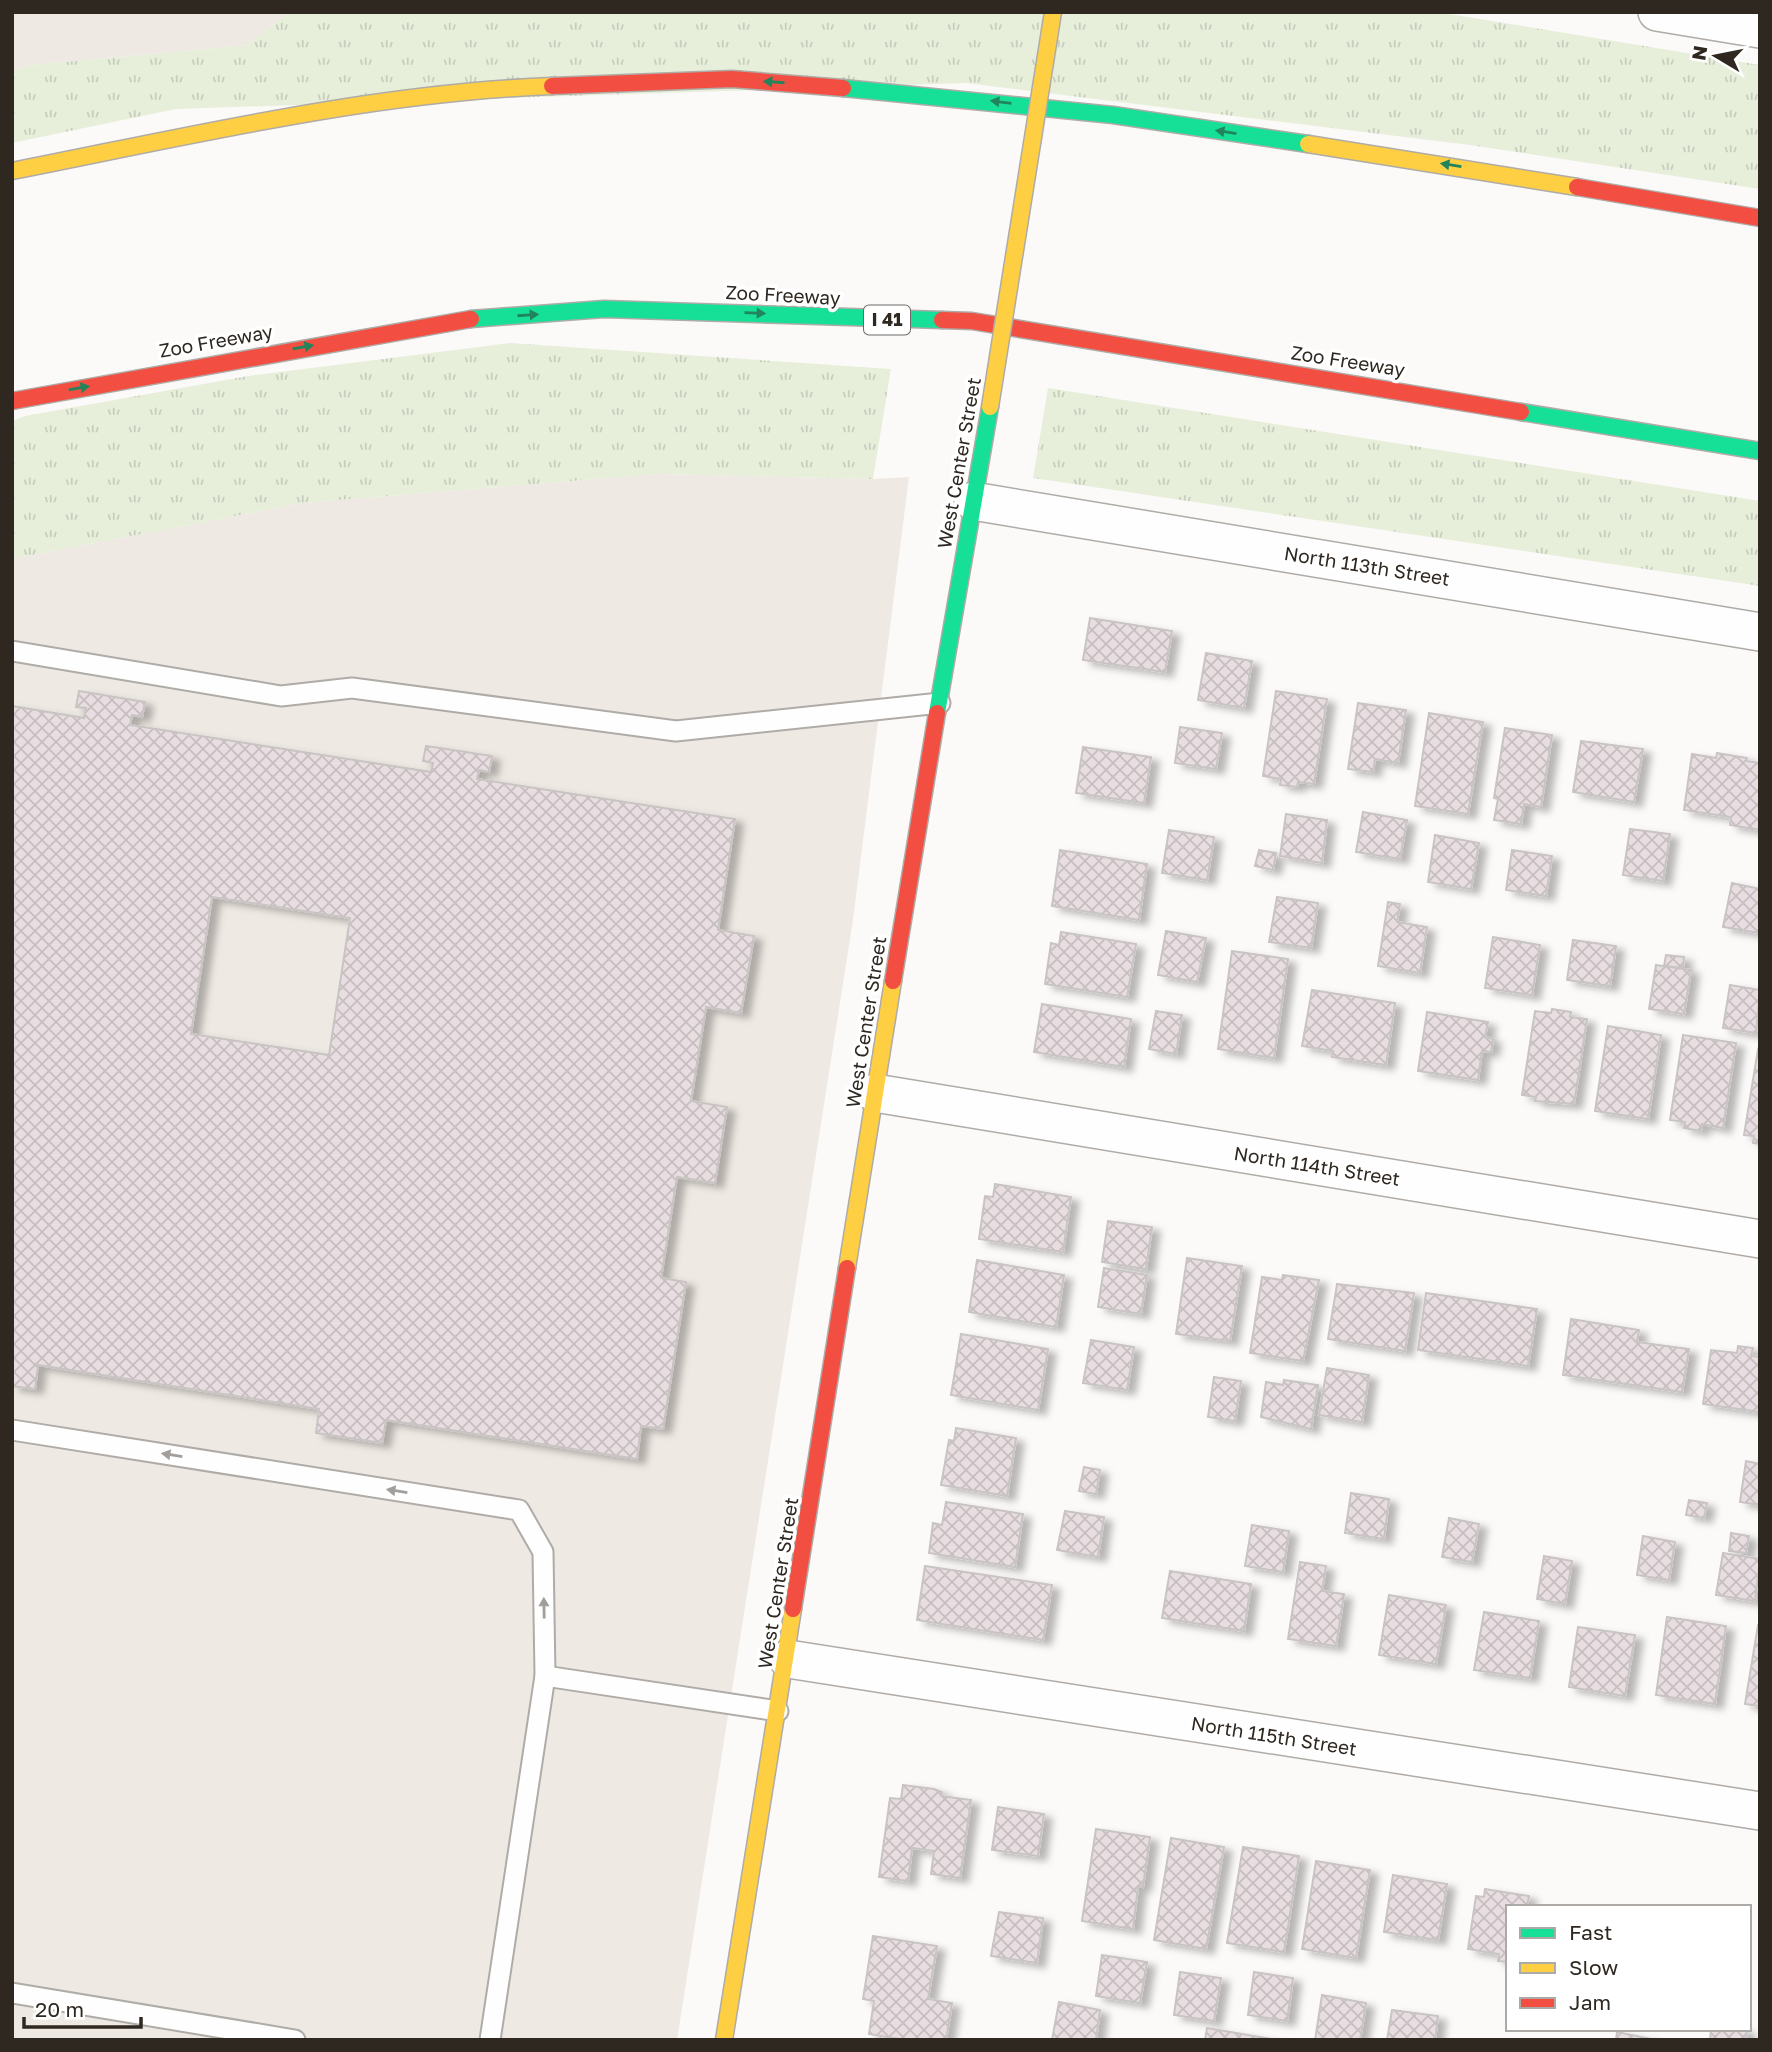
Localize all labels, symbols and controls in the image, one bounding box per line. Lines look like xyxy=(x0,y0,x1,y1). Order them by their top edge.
north arrow xyxy=(1681,21,1751,91)
text: N xyxy=(1686,44,1711,62)
one-way arrow xyxy=(763,76,785,87)
one-way arrow xyxy=(989,96,1011,107)
one-way arrow xyxy=(1215,126,1237,137)
one-way arrow xyxy=(1440,159,1462,170)
street label: Zoo Freeway xyxy=(725,280,841,309)
road number: I 41 xyxy=(864,306,910,334)
one-way arrow xyxy=(744,308,766,319)
one-way arrow xyxy=(517,309,539,320)
street label: Zoo Freeway xyxy=(157,319,275,362)
street label: Zoo Freeway xyxy=(1290,340,1407,381)
one-way arrow xyxy=(292,341,314,352)
street label: West Center Street xyxy=(932,376,985,550)
one-way arrow xyxy=(68,382,90,393)
street label: North 113th Street xyxy=(1283,541,1452,590)
street label: West Center Street xyxy=(841,934,890,1109)
street label: North 114th Street xyxy=(1232,1141,1402,1190)
one-way arrow xyxy=(161,1449,183,1460)
one-way arrow xyxy=(386,1485,408,1496)
street label: West Center Street xyxy=(753,1495,802,1670)
one-way arrow xyxy=(538,1596,550,1618)
street label: North 115th Street xyxy=(1190,1711,1359,1760)
legend xyxy=(1506,1905,1751,2031)
text: Fast xyxy=(1569,1919,1612,1945)
text: Slow xyxy=(1569,1954,1618,1980)
scale bar xyxy=(24,1986,142,2030)
text: Jam xyxy=(1569,1989,1611,2015)
text: 20 m xyxy=(35,1996,84,2022)

